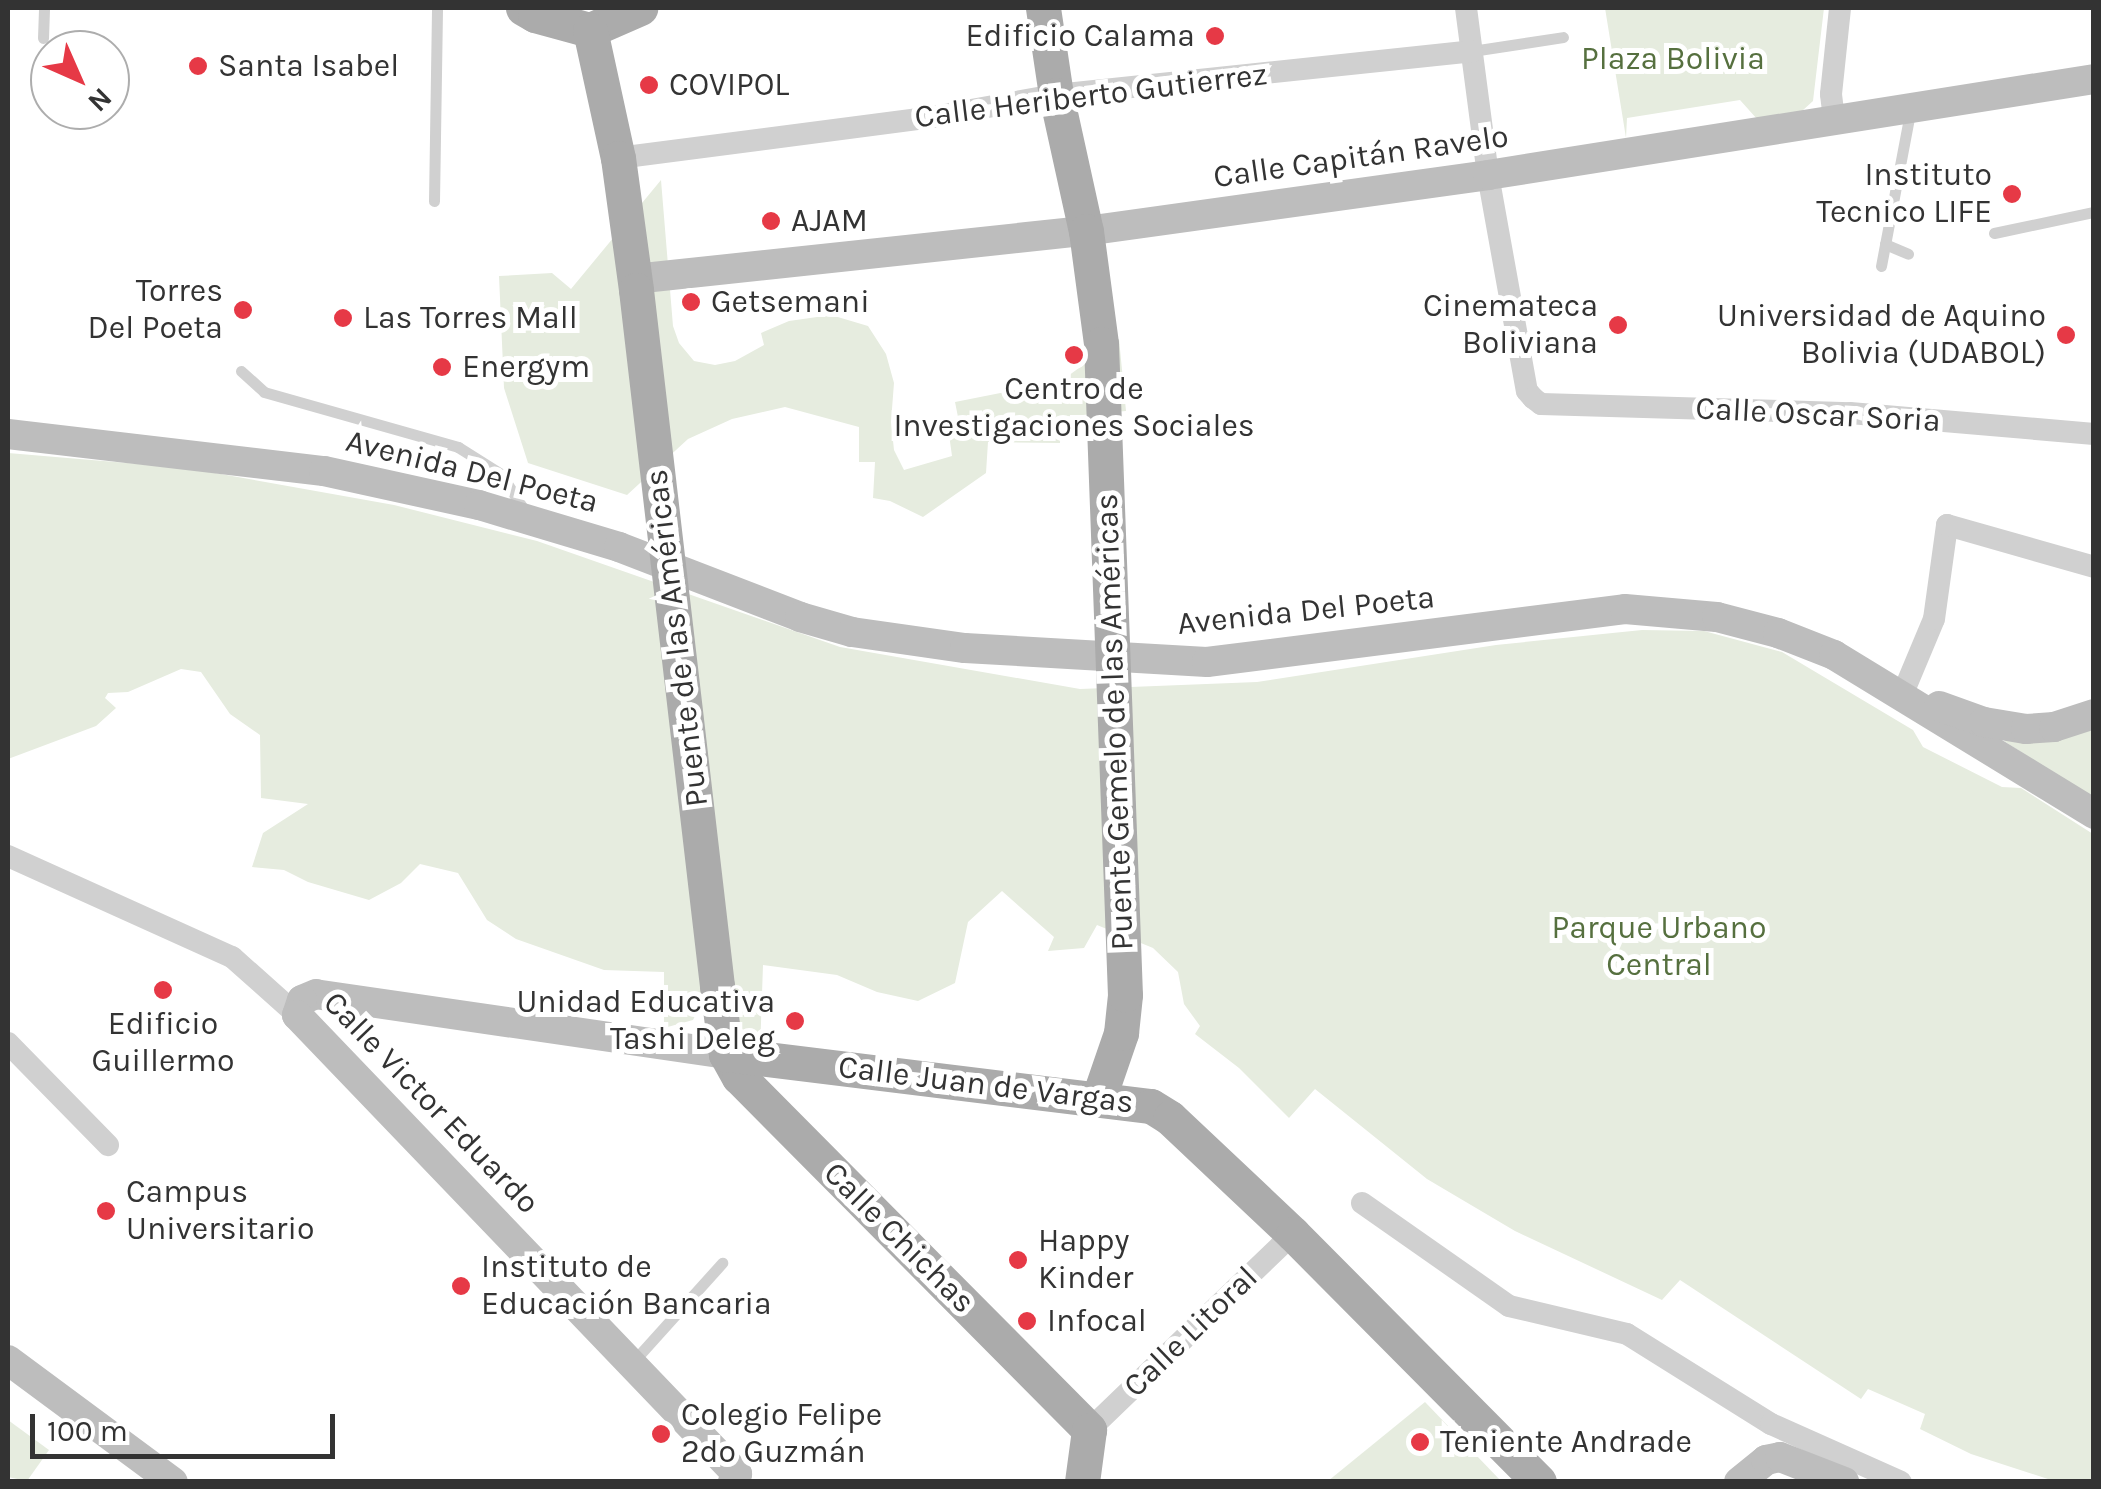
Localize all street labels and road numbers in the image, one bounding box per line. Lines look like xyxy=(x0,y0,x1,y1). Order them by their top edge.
street label: Calle Heriberto Gutierrez xyxy=(913,55,1269,137)
street label: Calle Capitán Ravelo xyxy=(1211,117,1511,197)
street label: Calle Oscar Soria xyxy=(1694,389,1942,441)
street label: Avenida Del Poeta xyxy=(342,422,602,522)
street label: Puente de las Américas xyxy=(637,467,717,809)
street label: Puente Gemelo de las Américas xyxy=(1088,493,1142,951)
street label: Avenida Del Poeta xyxy=(1175,578,1437,644)
street label: Calle Victor Eduardo xyxy=(315,984,547,1222)
street label: Calle Juan de Vargas xyxy=(836,1048,1136,1122)
street label: Calle Chichas xyxy=(815,1154,983,1322)
street label: Calle Litoral xyxy=(1116,1259,1266,1405)

